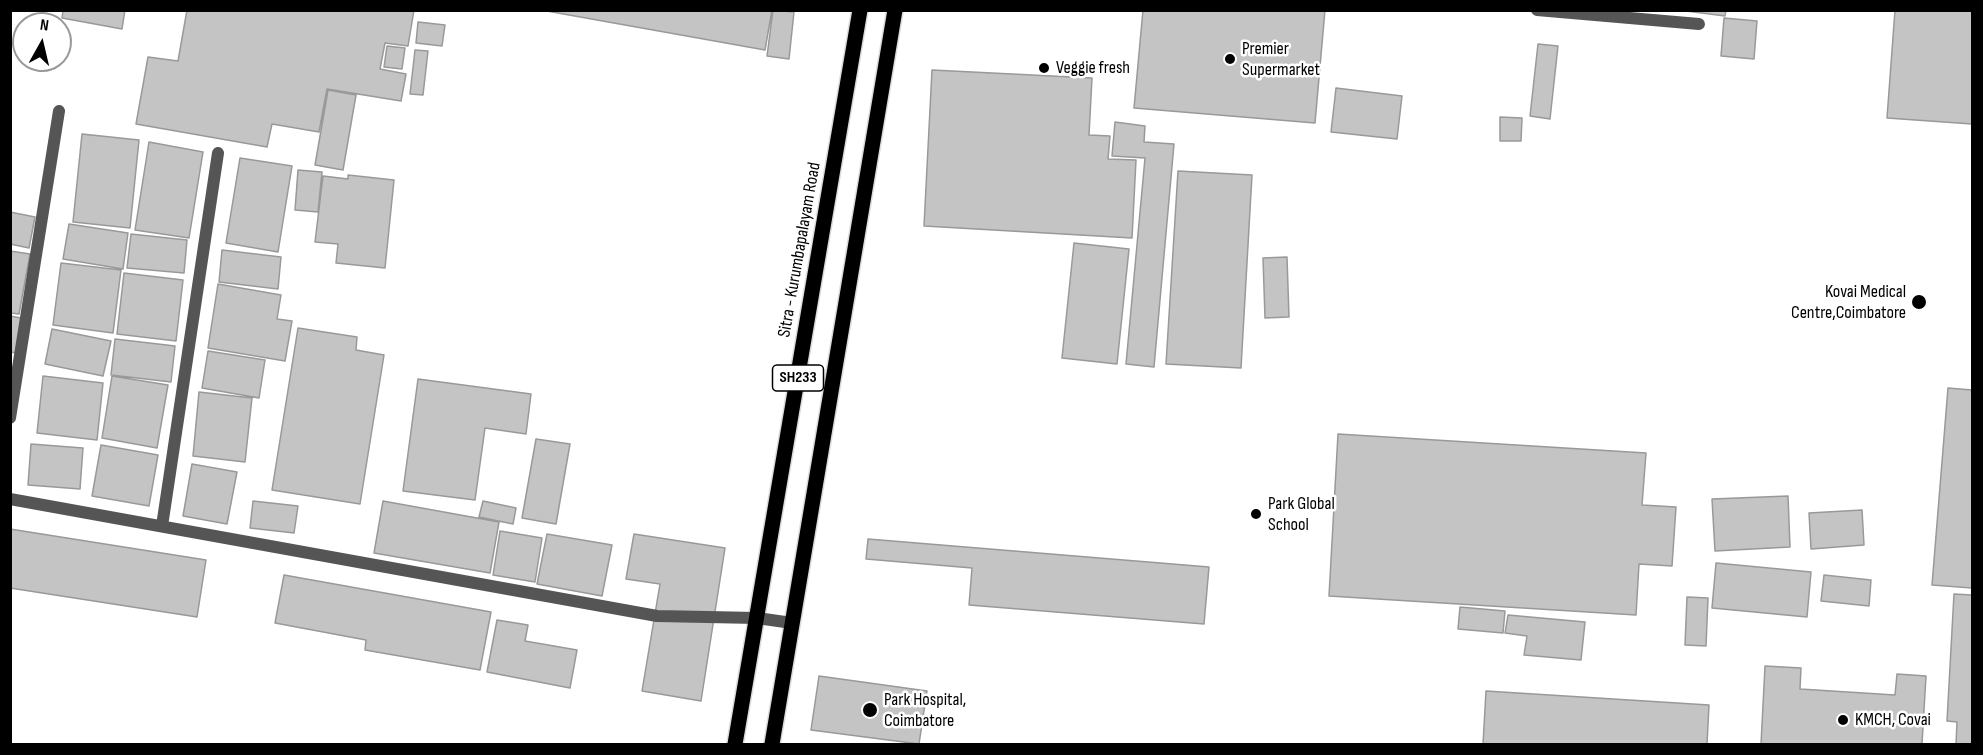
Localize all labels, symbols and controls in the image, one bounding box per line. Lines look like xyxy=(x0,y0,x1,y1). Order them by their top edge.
north arrow xyxy=(12,12,72,72)
text: N xyxy=(39,16,50,36)
place label: Premier Supermarket xyxy=(1242,38,1320,80)
marker: Premier Supermarket xyxy=(1223,52,1237,66)
place label: Veggie fresh xyxy=(1056,57,1130,79)
marker: Veggie fresh xyxy=(1037,61,1051,75)
street label: Sitra - Kurumbapalayam Road xyxy=(774,161,826,339)
place label: Kovai Medical Centre,Coimbatore xyxy=(1791,281,1906,324)
marker: Kovai Medical Centre,Coimbatore xyxy=(1910,293,1928,311)
road number: SH233 xyxy=(772,365,824,391)
place label: Park Global School xyxy=(1268,493,1335,536)
marker: Park Global School xyxy=(1249,507,1263,521)
place label: Park Hospital, Coimbatore xyxy=(884,689,966,732)
marker: Park Hospital, Coimbatore xyxy=(861,701,879,719)
place label: KMCH, Covai xyxy=(1855,709,1931,731)
marker: KMCH, Covai xyxy=(1836,713,1850,727)

